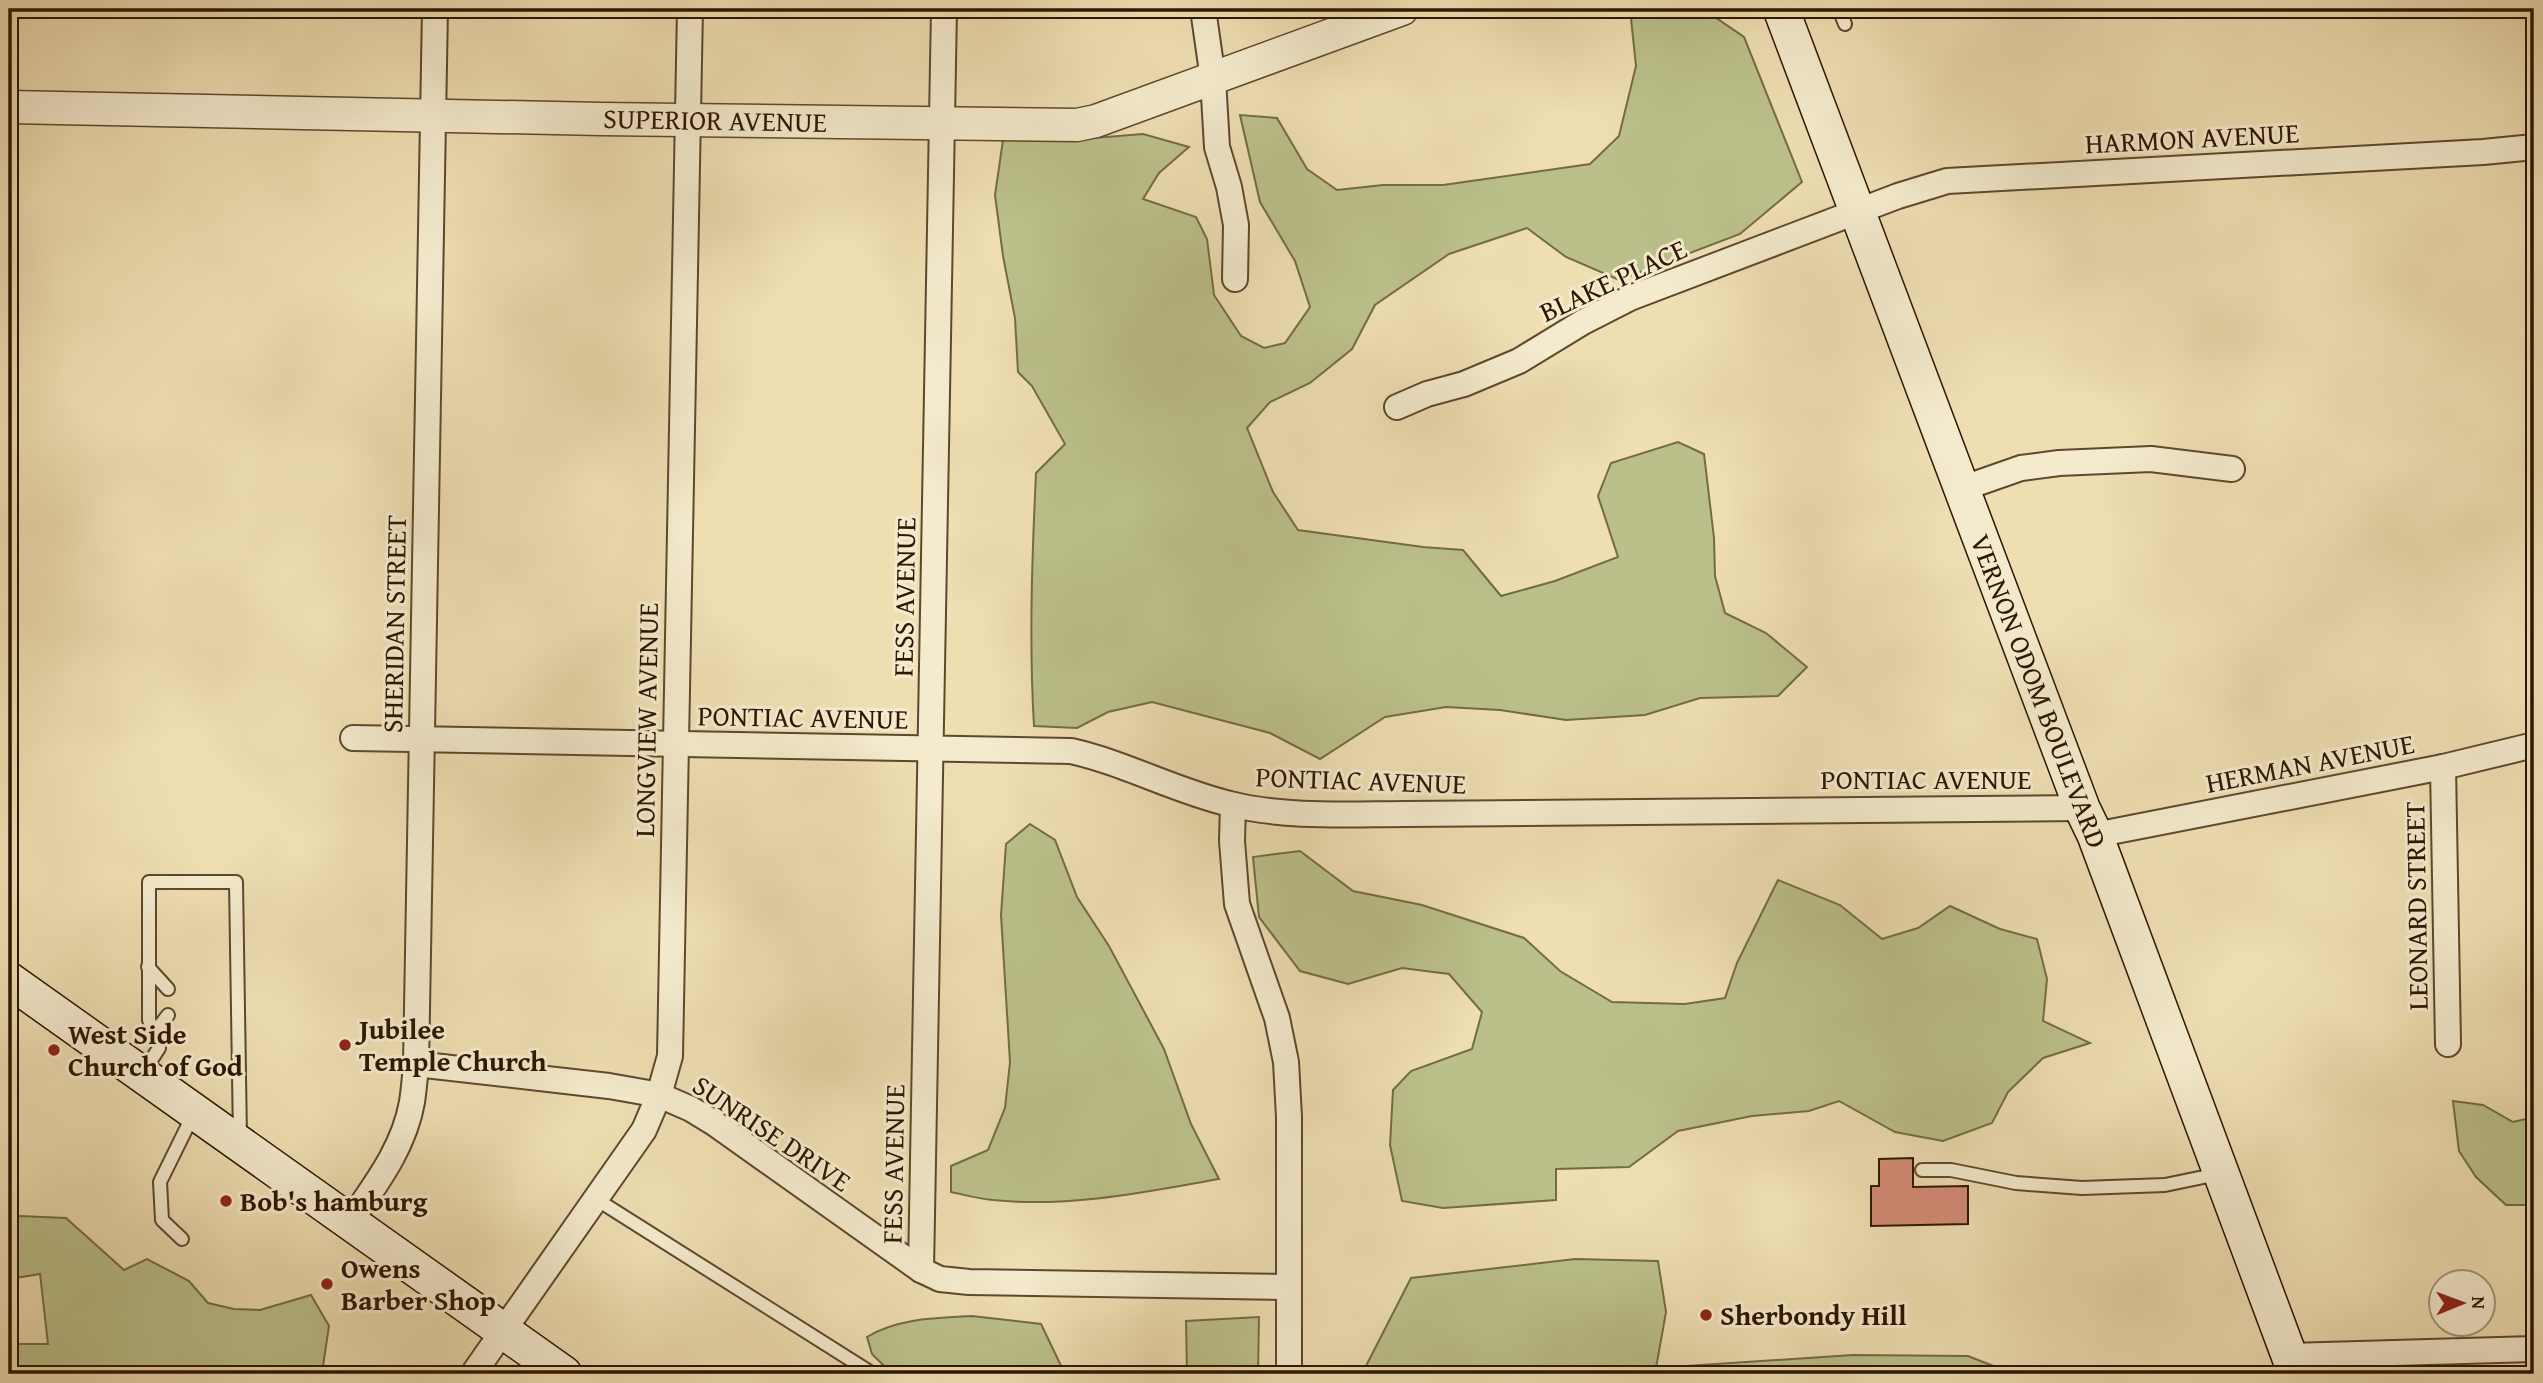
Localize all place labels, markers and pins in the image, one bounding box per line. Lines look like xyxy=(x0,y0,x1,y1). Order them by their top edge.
place label: Jubilee Temple Church xyxy=(355,1008,547,1081)
place label: West Side Church of God xyxy=(68,1013,244,1086)
marker: Jubilee Temple Church xyxy=(337,1037,353,1053)
marker: West Side Church of God xyxy=(46,1042,62,1058)
place label: Bob's hamburg xyxy=(240,1180,428,1221)
marker: Bob's hamburg xyxy=(218,1193,234,1209)
place label: Owens Barber Shop xyxy=(341,1247,496,1320)
marker: Owens Barber Shop xyxy=(319,1276,335,1292)
place label: Sherbondy Hill xyxy=(1720,1294,1907,1335)
marker: Sherbondy Hill xyxy=(1698,1307,1714,1323)

